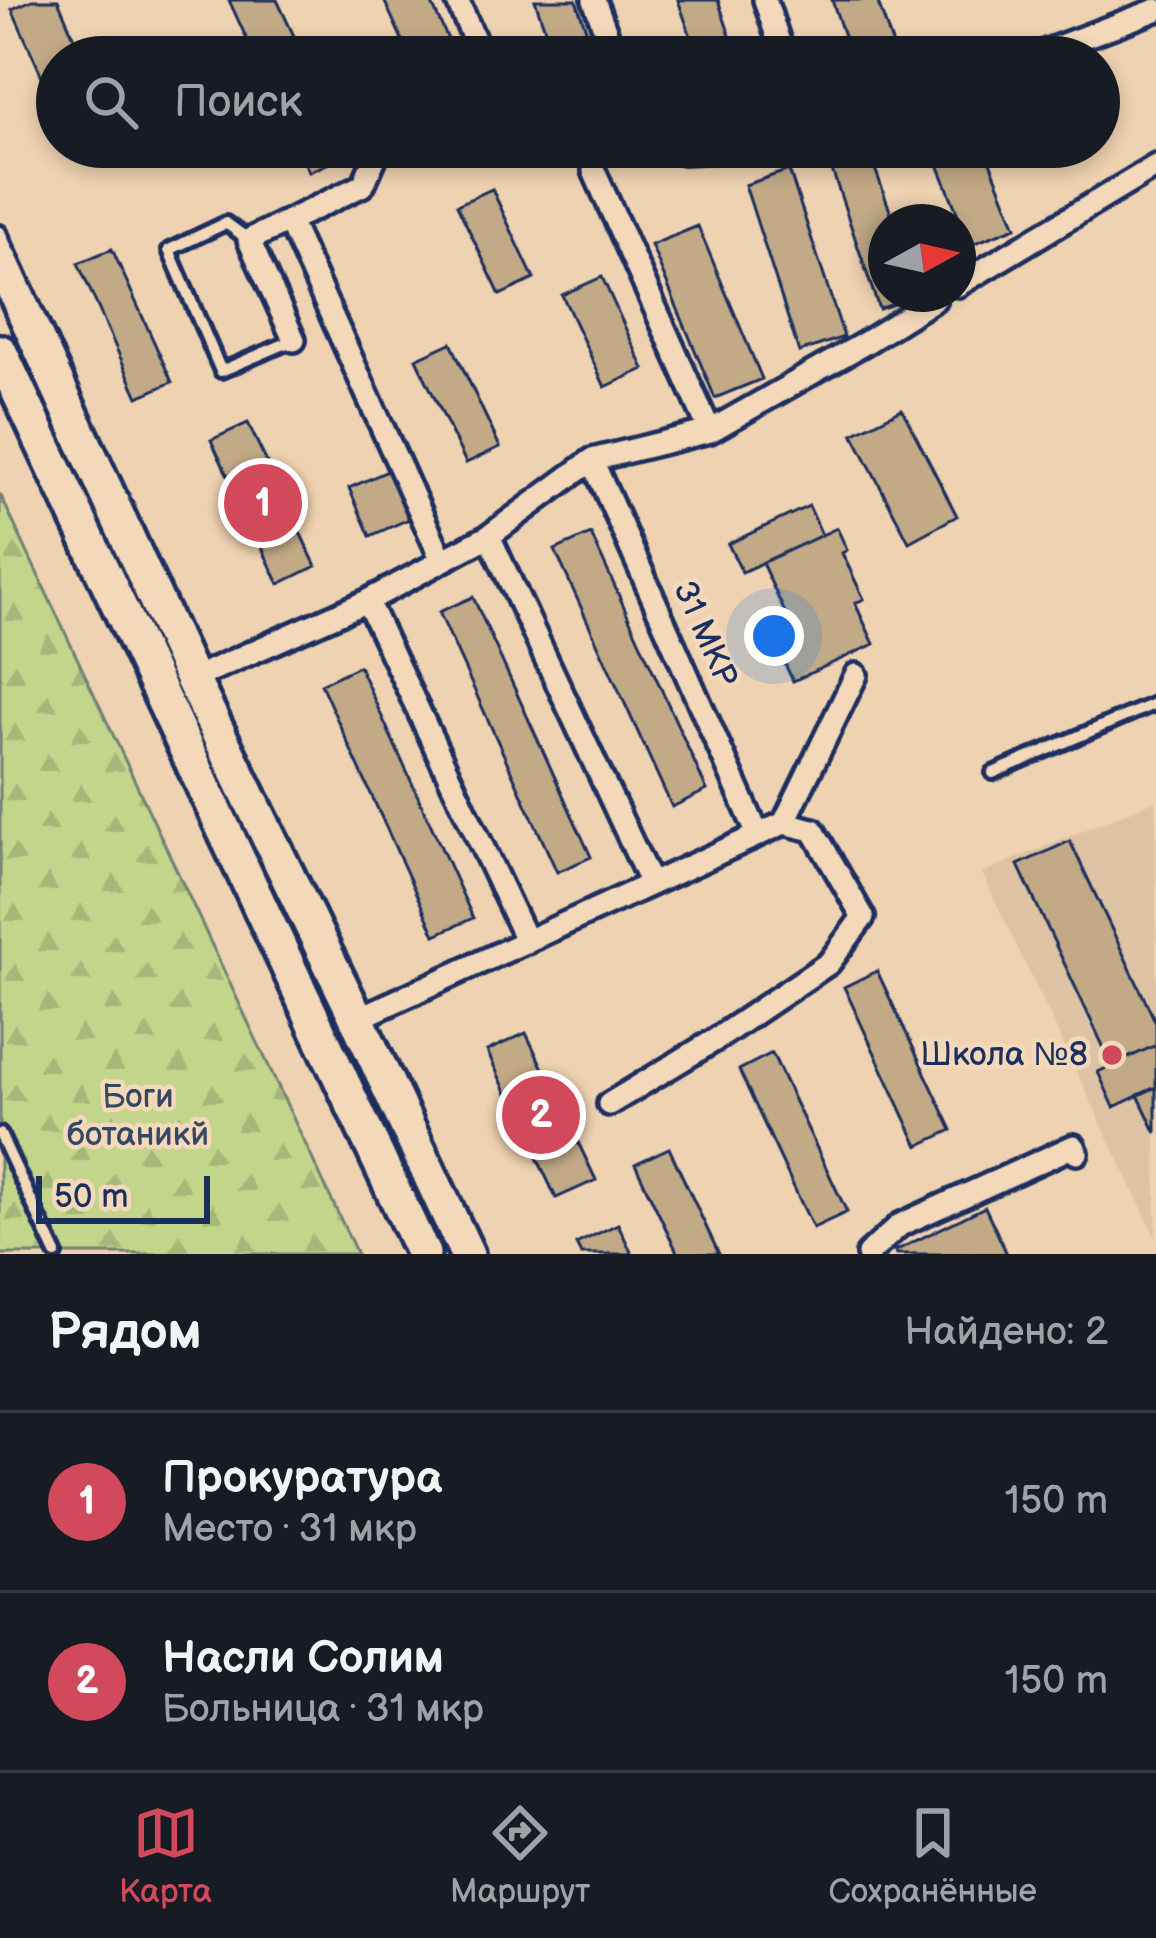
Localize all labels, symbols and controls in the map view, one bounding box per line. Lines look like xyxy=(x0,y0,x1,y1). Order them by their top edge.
search box xyxy=(36,36,1120,168)
icon: search xyxy=(78,69,144,135)
text: Поиск xyxy=(174,75,302,130)
north arrow xyxy=(868,204,976,312)
pin: 1 xyxy=(224,458,302,548)
street label: 31 МКР xyxy=(664,575,746,693)
your location xyxy=(744,606,804,666)
place label: Школа №8 xyxy=(920,1035,1088,1075)
marker: Школа №8 xyxy=(1099,1042,1125,1068)
pin: 2 xyxy=(502,1070,580,1160)
park label: Боги ботаникй xyxy=(67,1077,209,1155)
scale bar xyxy=(36,1170,210,1223)
text: 50 m xyxy=(54,1177,129,1217)
text: Рядом xyxy=(48,1302,202,1363)
text: Найдено: 2 xyxy=(904,1309,1108,1356)
text: Прокуратура xyxy=(162,1451,442,1506)
text: 1 xyxy=(79,1478,95,1525)
text: 150 m xyxy=(1005,1478,1108,1525)
text: Место · 31 мкр xyxy=(162,1506,417,1553)
text: Насли Солим xyxy=(162,1631,444,1686)
text: 2 xyxy=(75,1658,99,1705)
text: 150 m xyxy=(1005,1658,1108,1705)
text: Больница · 31 мкр xyxy=(162,1686,484,1733)
tab: Карта xyxy=(119,1800,212,1912)
tab: Маршрут xyxy=(450,1800,590,1912)
tab: Сохранённые xyxy=(828,1800,1037,1912)

